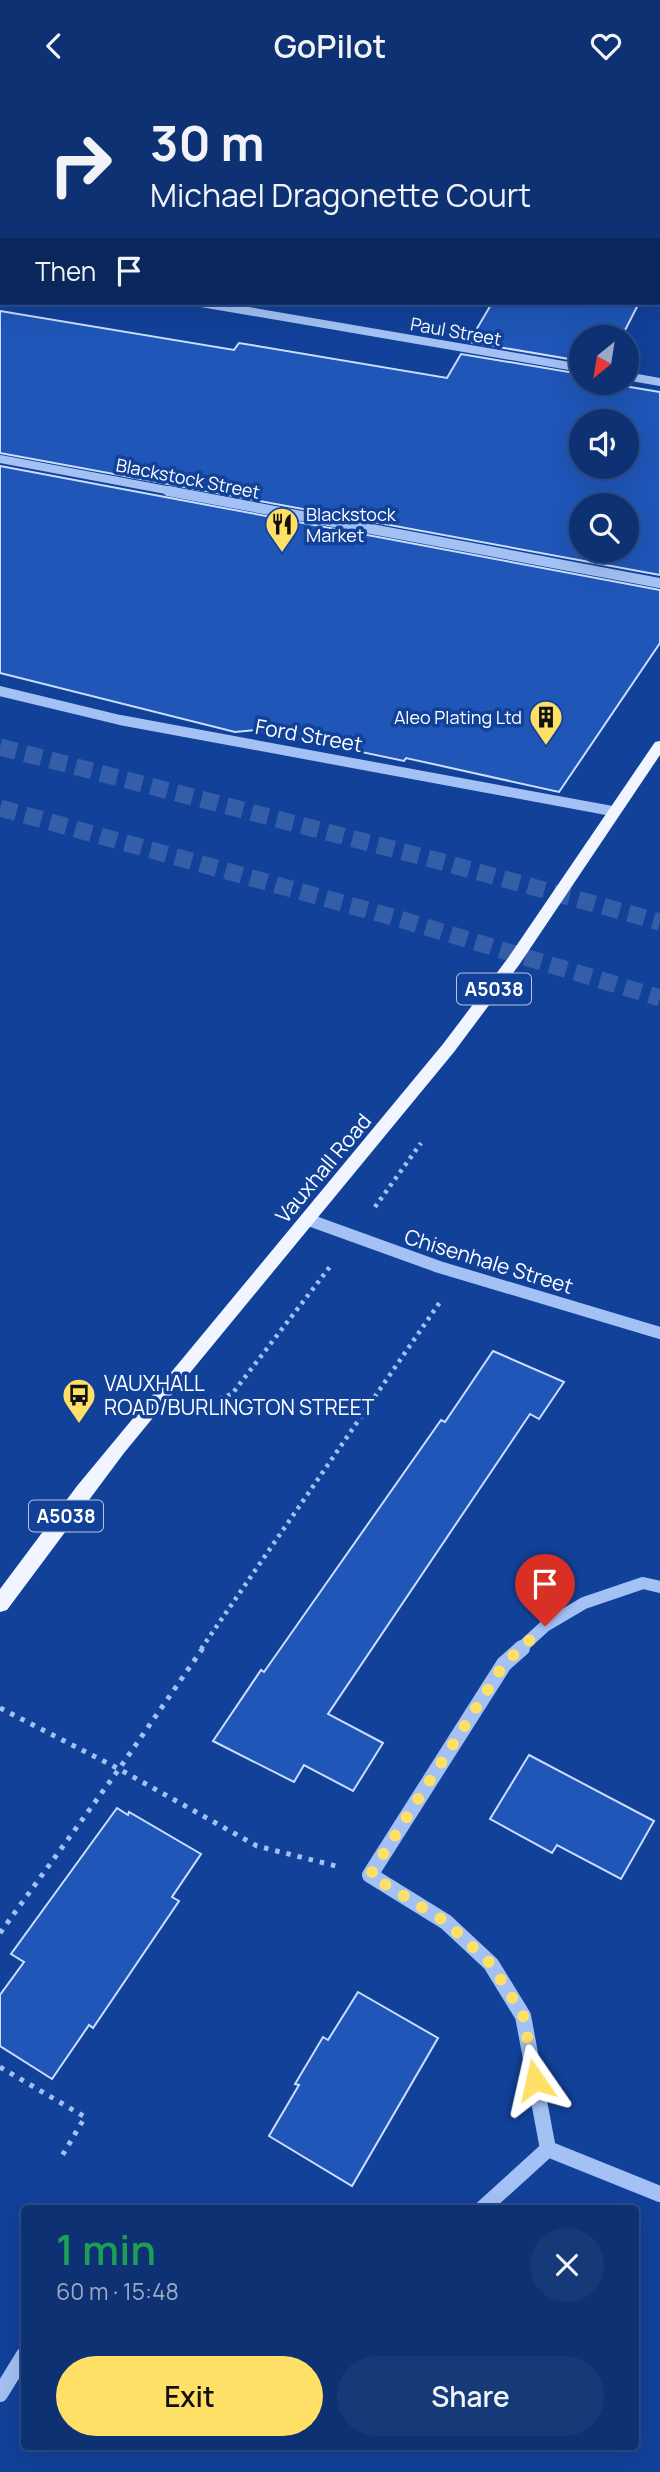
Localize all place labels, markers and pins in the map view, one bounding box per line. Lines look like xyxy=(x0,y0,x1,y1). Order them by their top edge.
place label: Blackstock Market xyxy=(306,502,397,547)
restaurant icon: Blackstock Market xyxy=(263,505,301,554)
building icon: Aleo Plating Ltd xyxy=(527,698,565,747)
place label: Aleo Plating Ltd xyxy=(394,705,522,729)
place label: VAUXHALL ROAD/BURLINGTON STREET xyxy=(104,1369,375,1421)
bus stop icon: VAUXHALL ROAD/BURLINGTON STREET xyxy=(60,1376,98,1425)
pin xyxy=(515,1554,575,1626)

